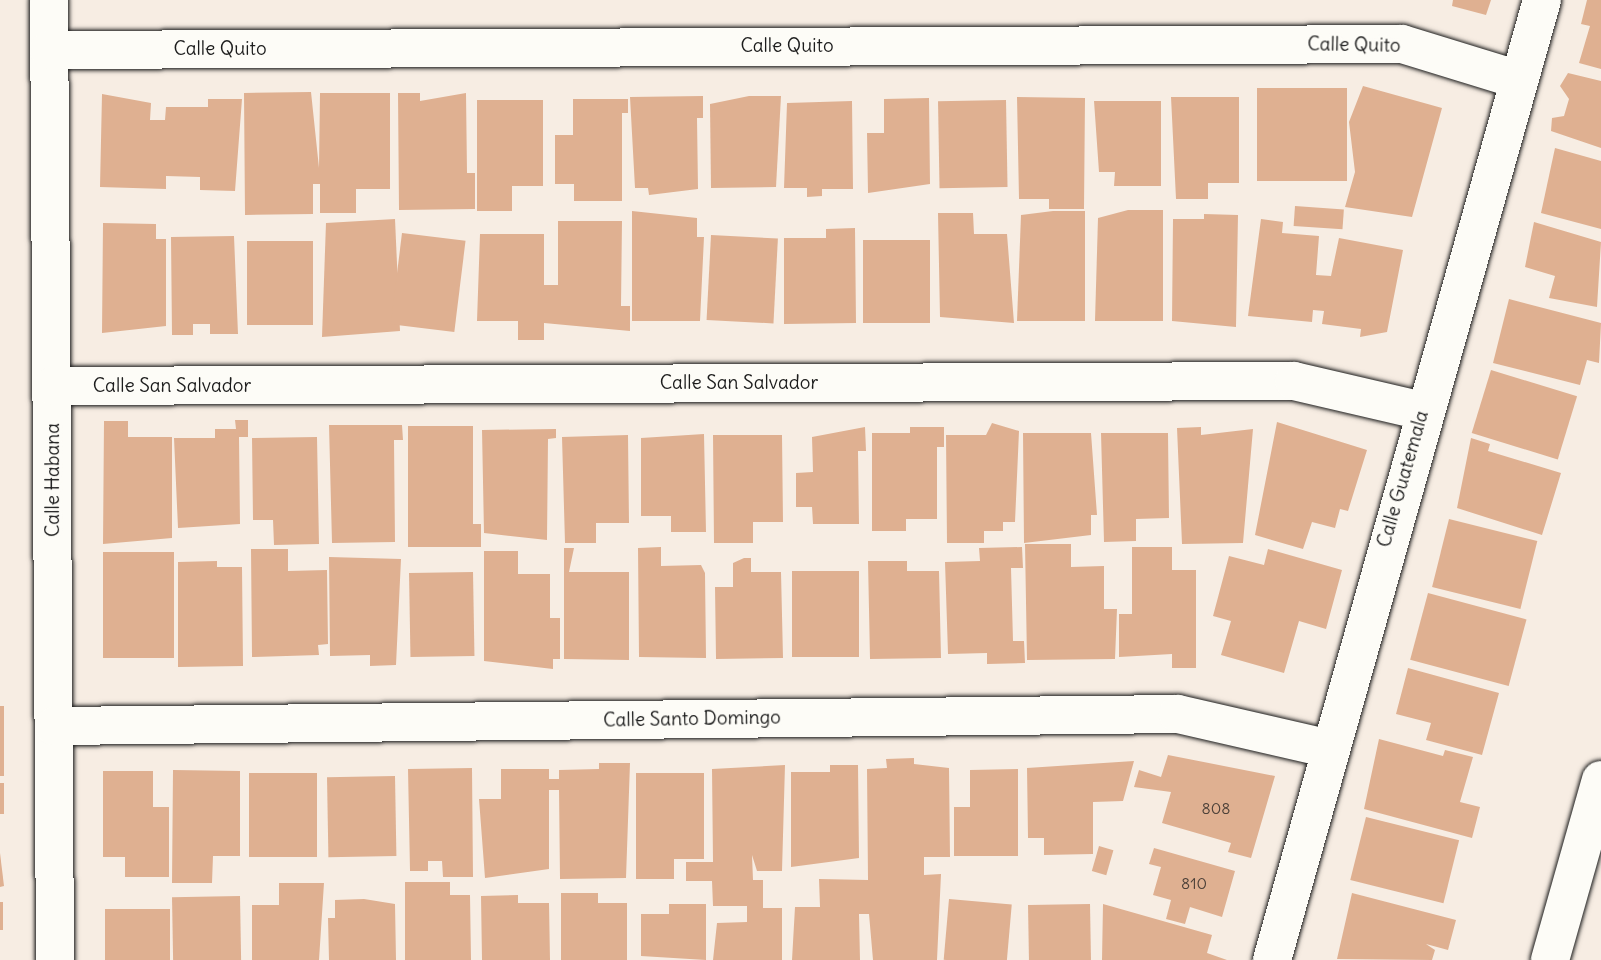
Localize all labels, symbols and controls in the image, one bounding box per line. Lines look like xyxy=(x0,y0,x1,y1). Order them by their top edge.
street label: Calle Quito xyxy=(1307,33,1401,57)
street label: Calle Quito xyxy=(740,35,834,57)
street label: Calle Quito xyxy=(173,38,267,60)
street label: Calle San Salvador xyxy=(660,372,818,394)
street label: Calle San Salvador xyxy=(93,375,251,397)
street label: Calle Guatemala xyxy=(1373,408,1433,550)
street label: Calle Habana xyxy=(42,423,64,537)
street label: Calle Santo Domingo xyxy=(603,706,781,732)
house number: 808 xyxy=(1202,798,1230,818)
house number: 810 xyxy=(1181,873,1207,893)

